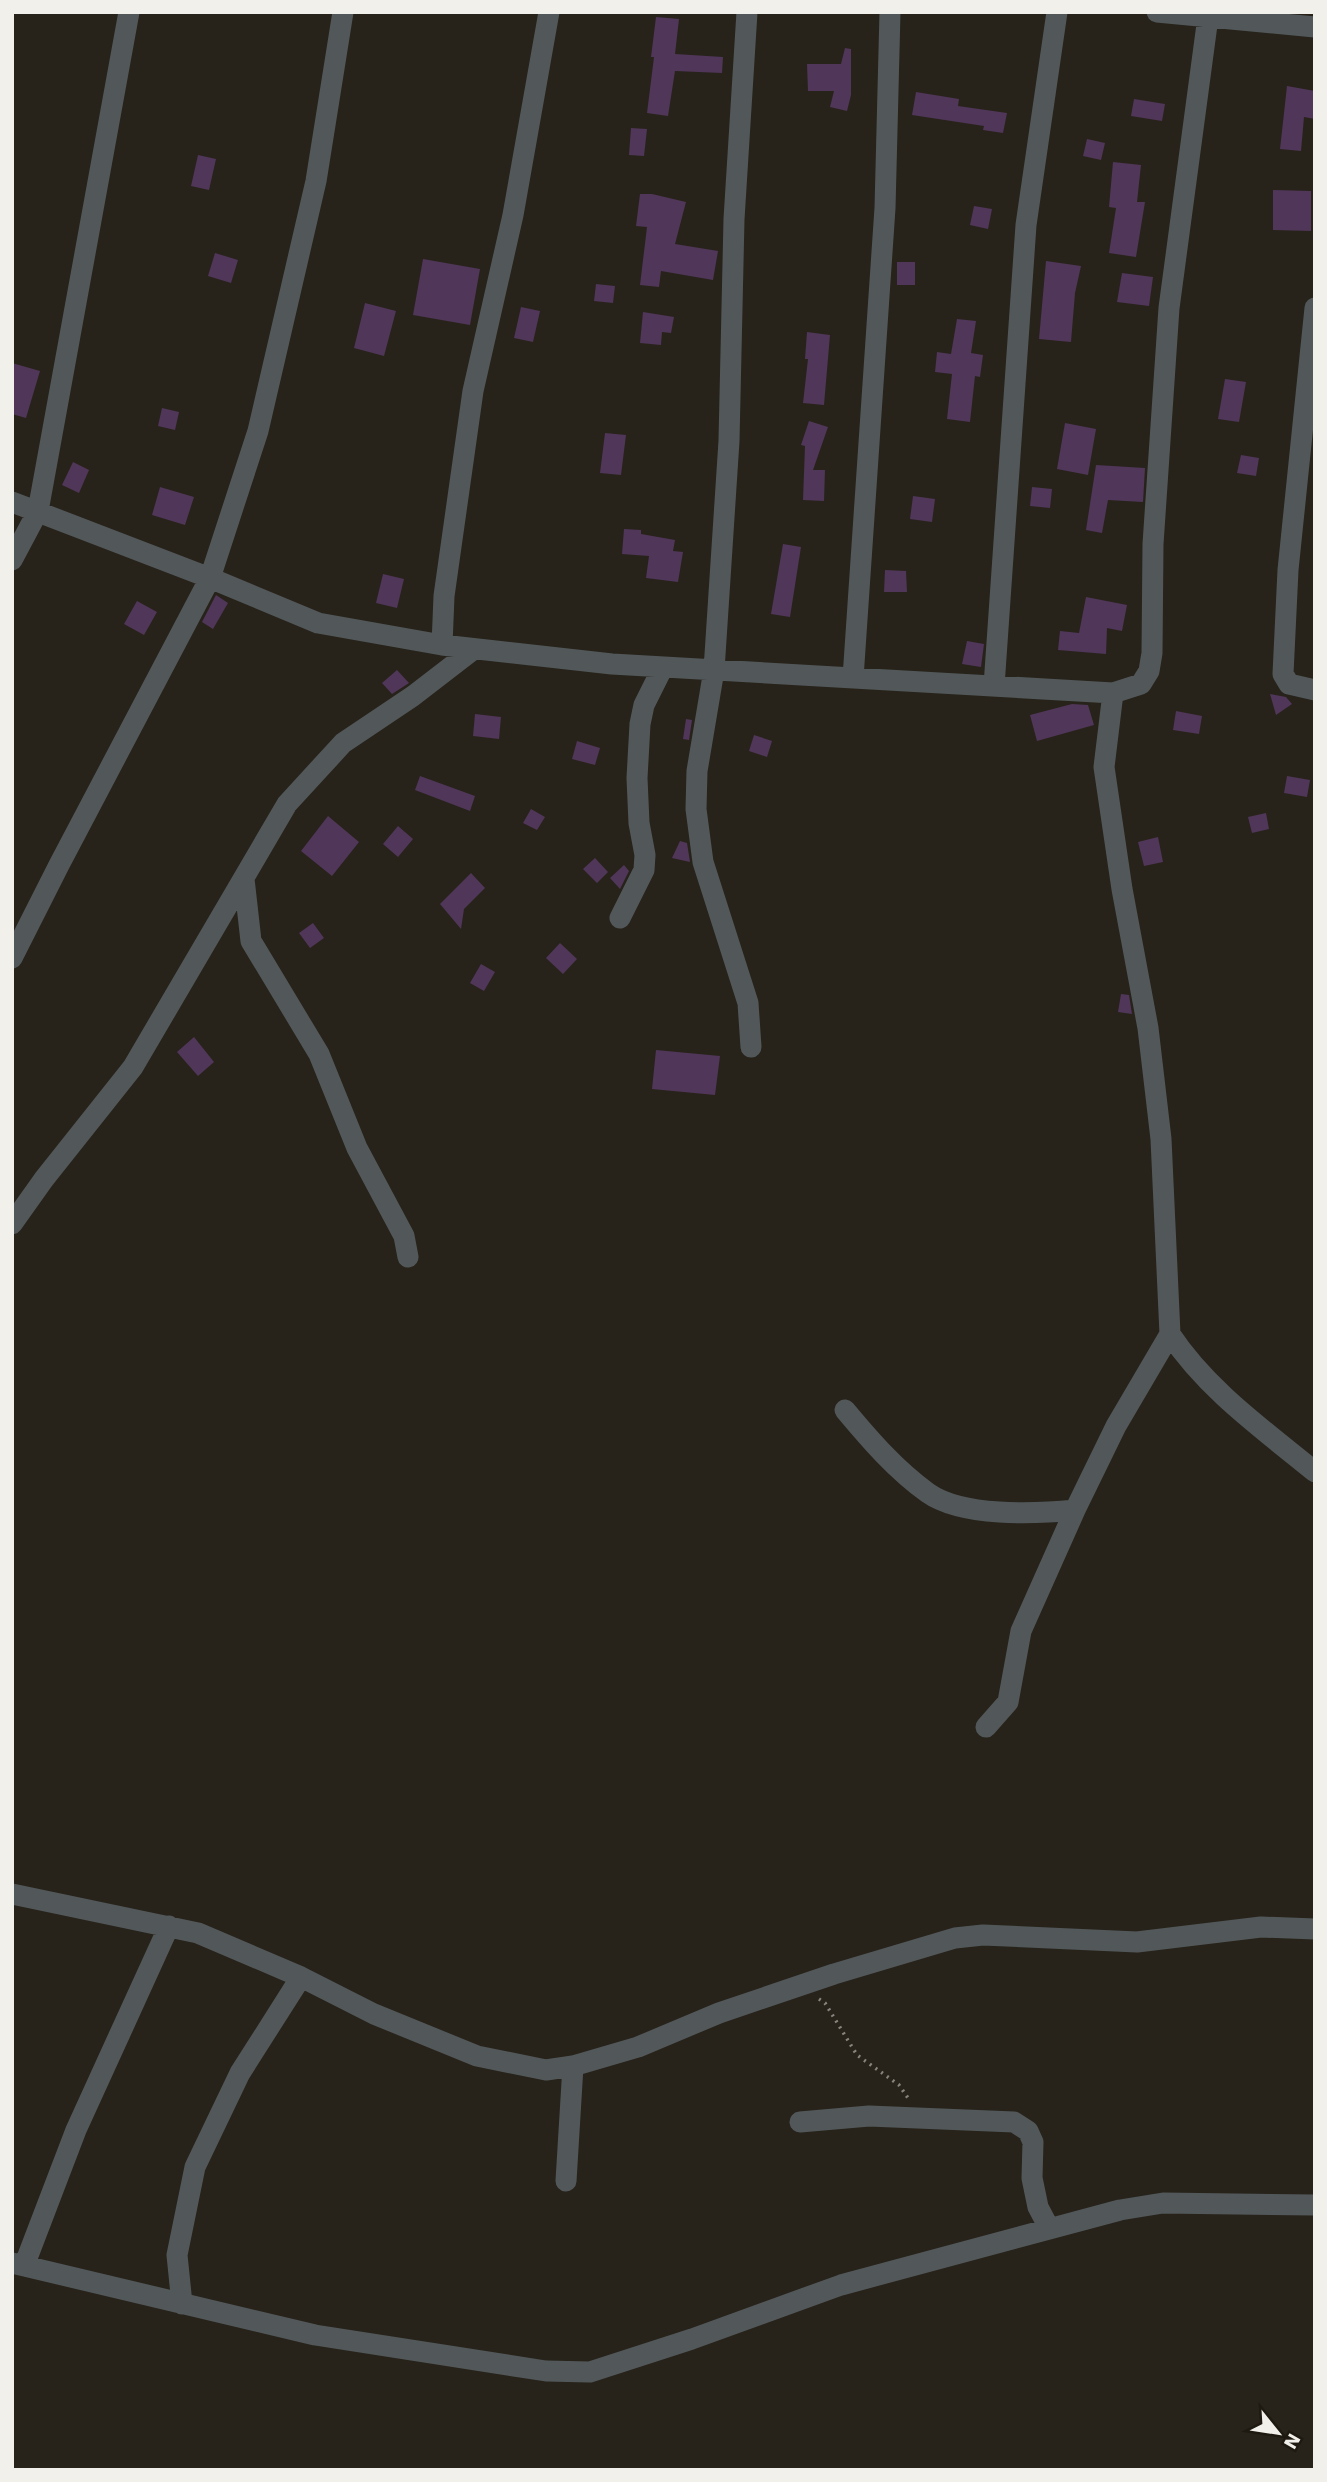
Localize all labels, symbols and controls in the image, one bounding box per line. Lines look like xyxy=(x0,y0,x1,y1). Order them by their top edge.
north arrow xyxy=(1243,2398,1313,2468)
text: N xyxy=(1279,2429,1306,2453)

